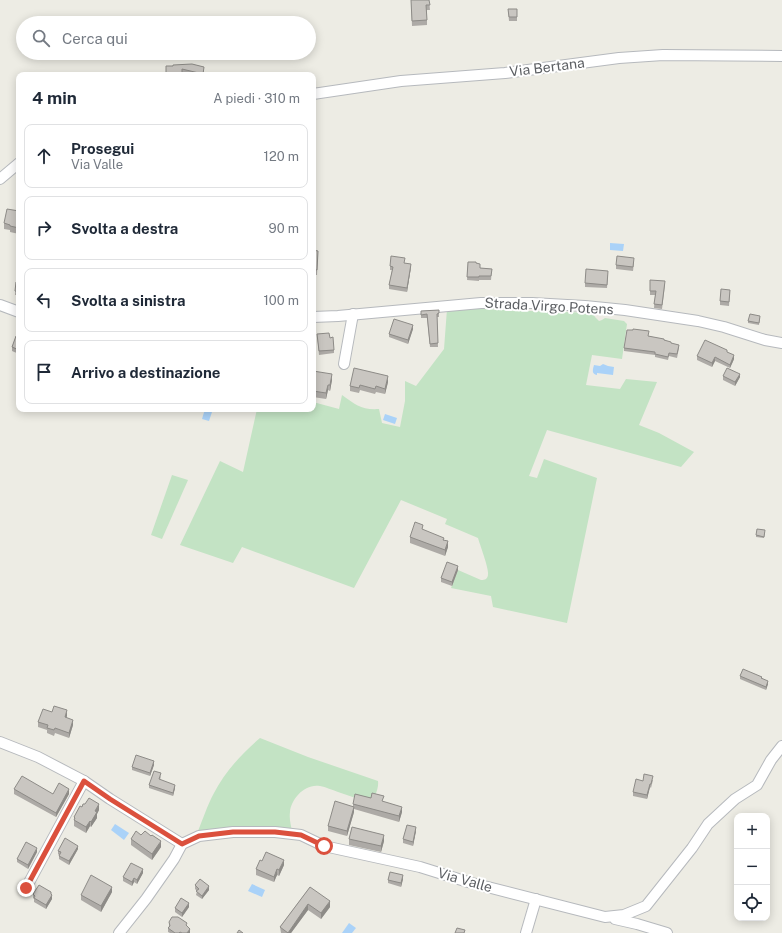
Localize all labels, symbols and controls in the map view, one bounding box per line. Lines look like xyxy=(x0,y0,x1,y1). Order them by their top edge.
search box xyxy=(16,16,316,60)
icon: search xyxy=(30,27,52,49)
text: Cerca qui xyxy=(62,30,128,47)
street label: Via Bertana xyxy=(509,54,585,80)
text: 4 min xyxy=(32,88,77,108)
text: A piedi · 310 m xyxy=(213,91,300,106)
text: Prosegui xyxy=(71,140,134,157)
icon: ahead xyxy=(33,145,55,167)
text: 120 m xyxy=(264,149,299,164)
text: Via Valle xyxy=(71,157,123,172)
icon: right xyxy=(33,217,55,239)
text: Svolta a destra xyxy=(71,220,178,237)
text: 90 m xyxy=(269,221,299,236)
icon: left xyxy=(33,289,55,311)
text: Svolta a sinistra xyxy=(71,292,185,309)
text: 100 m xyxy=(263,293,299,308)
street label: Strada Virgo Potens xyxy=(484,295,614,317)
icon: arrive xyxy=(33,361,55,383)
text: Arrivo a destinazione xyxy=(71,364,220,381)
map controls xyxy=(734,813,770,921)
button: + xyxy=(734,813,770,849)
route start xyxy=(315,837,333,855)
button: − xyxy=(734,849,770,885)
street label: Via Valle xyxy=(436,865,494,895)
route end xyxy=(17,879,35,897)
button: locate xyxy=(734,885,770,921)

